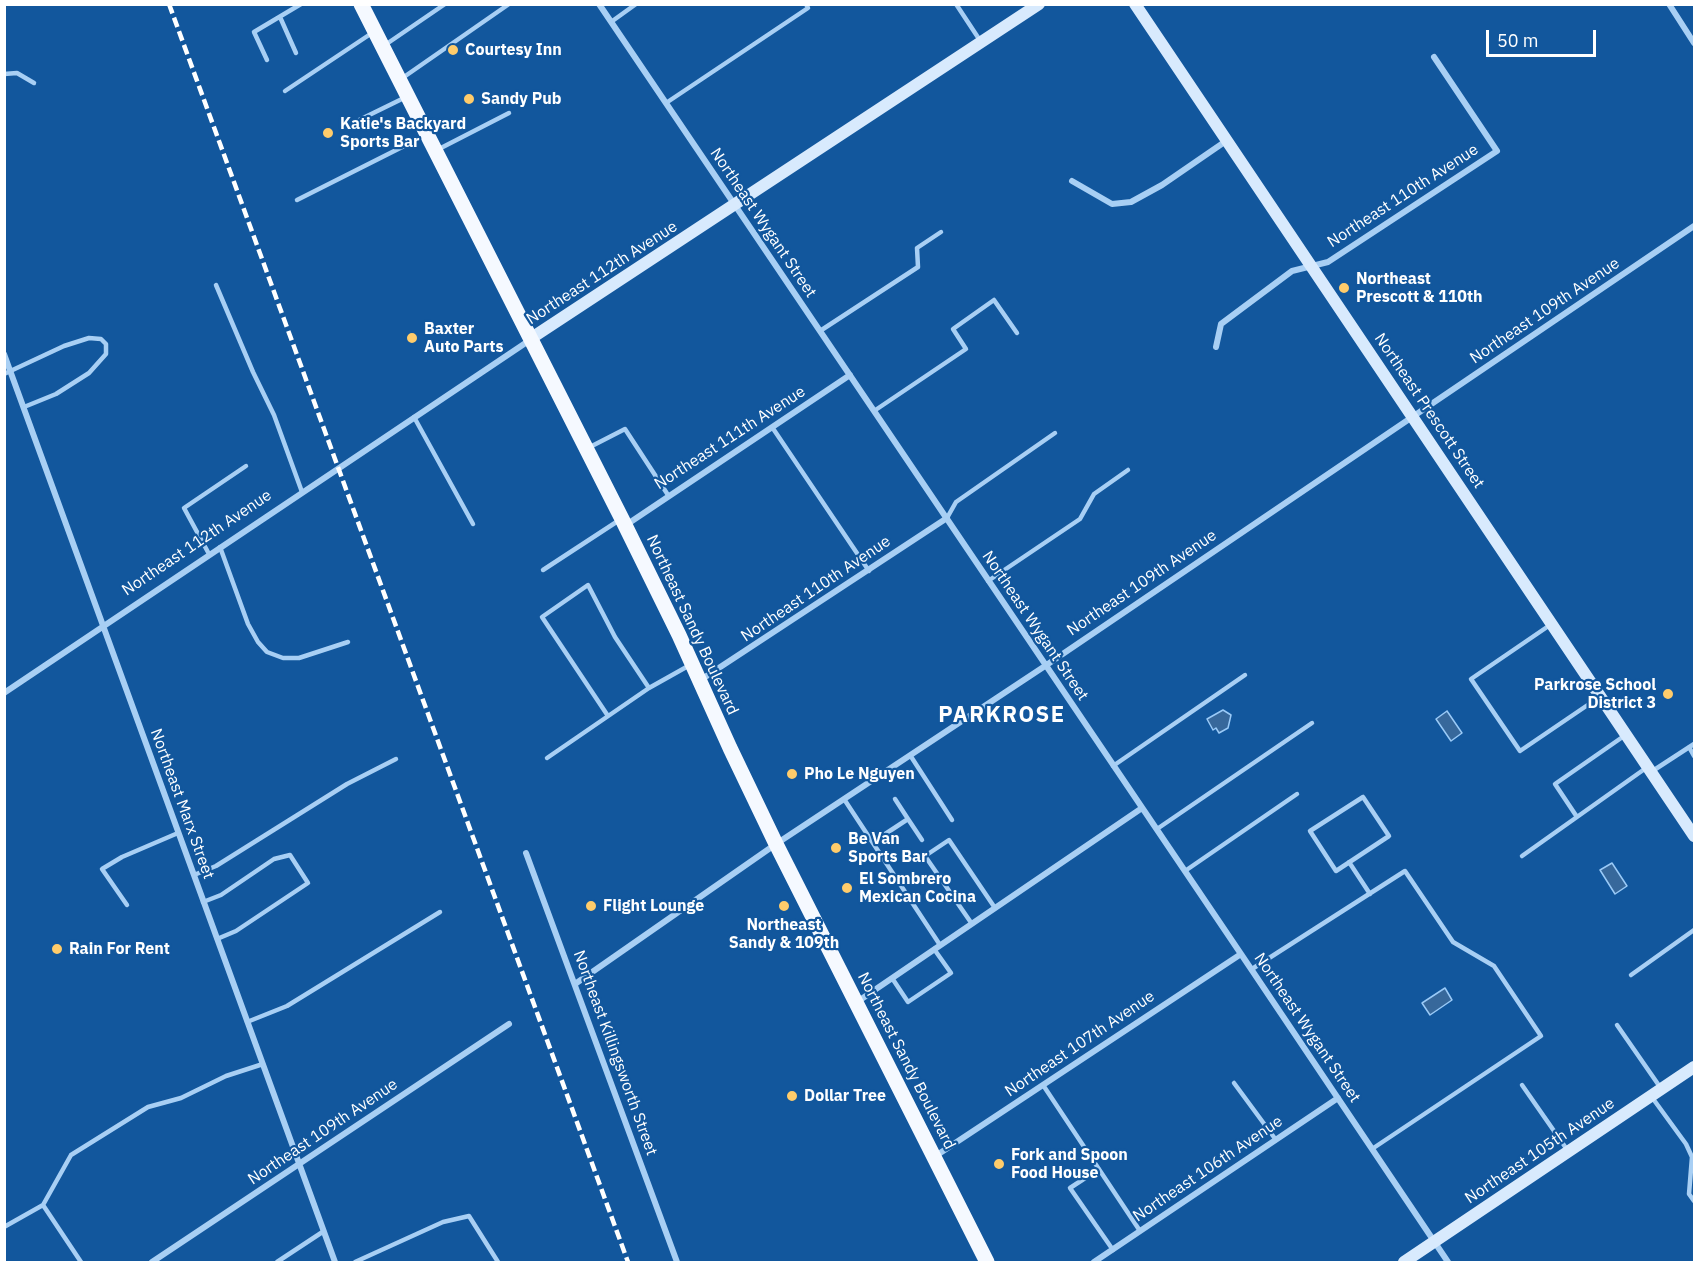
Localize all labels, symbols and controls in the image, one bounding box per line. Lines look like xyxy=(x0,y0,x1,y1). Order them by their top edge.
scale bar xyxy=(1489,18,1598,56)
text: 50 m xyxy=(1497,29,1539,52)
place label: Courtesy Inn xyxy=(465,40,562,60)
marker: Courtesy Inn xyxy=(446,43,460,57)
place label: Sandy Pub xyxy=(481,89,561,109)
marker: Sandy Pub xyxy=(462,92,476,106)
place label: Katie's Backyard Sports Bar xyxy=(340,114,466,152)
marker: Katie's Backyard Sports Bar xyxy=(321,126,335,140)
street label: Northeast 110th Avenue xyxy=(1324,140,1482,252)
street label: Northeast Wygant Street xyxy=(706,145,820,301)
street label: Northeast 112th Avenue xyxy=(523,217,681,329)
street label: Northeast 109th Avenue xyxy=(1467,254,1623,368)
place label: Northeast Prescott & 110th xyxy=(1356,269,1483,307)
marker: Northeast Prescott & 110th xyxy=(1337,281,1351,295)
place label: Baxter Auto Parts xyxy=(424,319,503,357)
street label: Northeast Prescott Street xyxy=(1370,330,1488,492)
marker: Baxter Auto Parts xyxy=(405,331,419,345)
street label: Northeast 111th Avenue xyxy=(651,382,809,494)
street label: Northeast 112th Avenue xyxy=(119,486,275,600)
street label: Northeast 109th Avenue xyxy=(1064,526,1220,640)
street label: Northeast Sandy Boulevard xyxy=(642,532,742,718)
street label: Northeast 110th Avenue xyxy=(738,532,894,646)
street label: Northeast Wygant Street xyxy=(978,548,1092,704)
place label: Parkrose School District 3 xyxy=(1534,675,1656,713)
marker: Parkrose School District 3 xyxy=(1661,687,1675,701)
district label: PARKROSE xyxy=(938,703,1066,729)
street label: Northeast Marx Street xyxy=(146,726,218,882)
place label: Pho Le Nguyen xyxy=(804,764,915,784)
marker: Pho Le Nguyen xyxy=(785,767,799,781)
place label: Be Van Sports Bar xyxy=(848,829,927,867)
marker: Be Van Sports Bar xyxy=(829,841,843,855)
place label: El Sombrero Mexican Cocina xyxy=(859,869,976,907)
marker: El Sombrero Mexican Cocina xyxy=(840,881,854,895)
place label: Flight Lounge xyxy=(603,896,704,916)
marker: Flight Lounge xyxy=(584,899,598,913)
marker: Northeast Sandy & 109th xyxy=(777,899,791,913)
place label: Northeast Sandy & 109th xyxy=(729,915,839,953)
place label: Rain For Rent xyxy=(69,939,170,959)
marker: Rain For Rent xyxy=(50,942,64,956)
street label: Northeast Killingsworth Street xyxy=(569,948,661,1158)
street label: Northeast Wygant Street xyxy=(1250,950,1364,1106)
street label: Northeast Sandy Boulevard xyxy=(853,969,959,1153)
street label: Northeast 107th Avenue xyxy=(1002,987,1158,1101)
street label: Northeast 109th Avenue xyxy=(245,1075,401,1189)
place label: Dollar Tree xyxy=(804,1086,886,1106)
marker: Dollar Tree xyxy=(785,1089,799,1103)
street label: Northeast 105th Avenue xyxy=(1462,1094,1618,1208)
street label: Northeast 106th Avenue xyxy=(1130,1112,1286,1226)
place label: Fork and Spoon Food House xyxy=(1011,1145,1128,1183)
marker: Fork and Spoon Food House xyxy=(992,1157,1006,1171)

